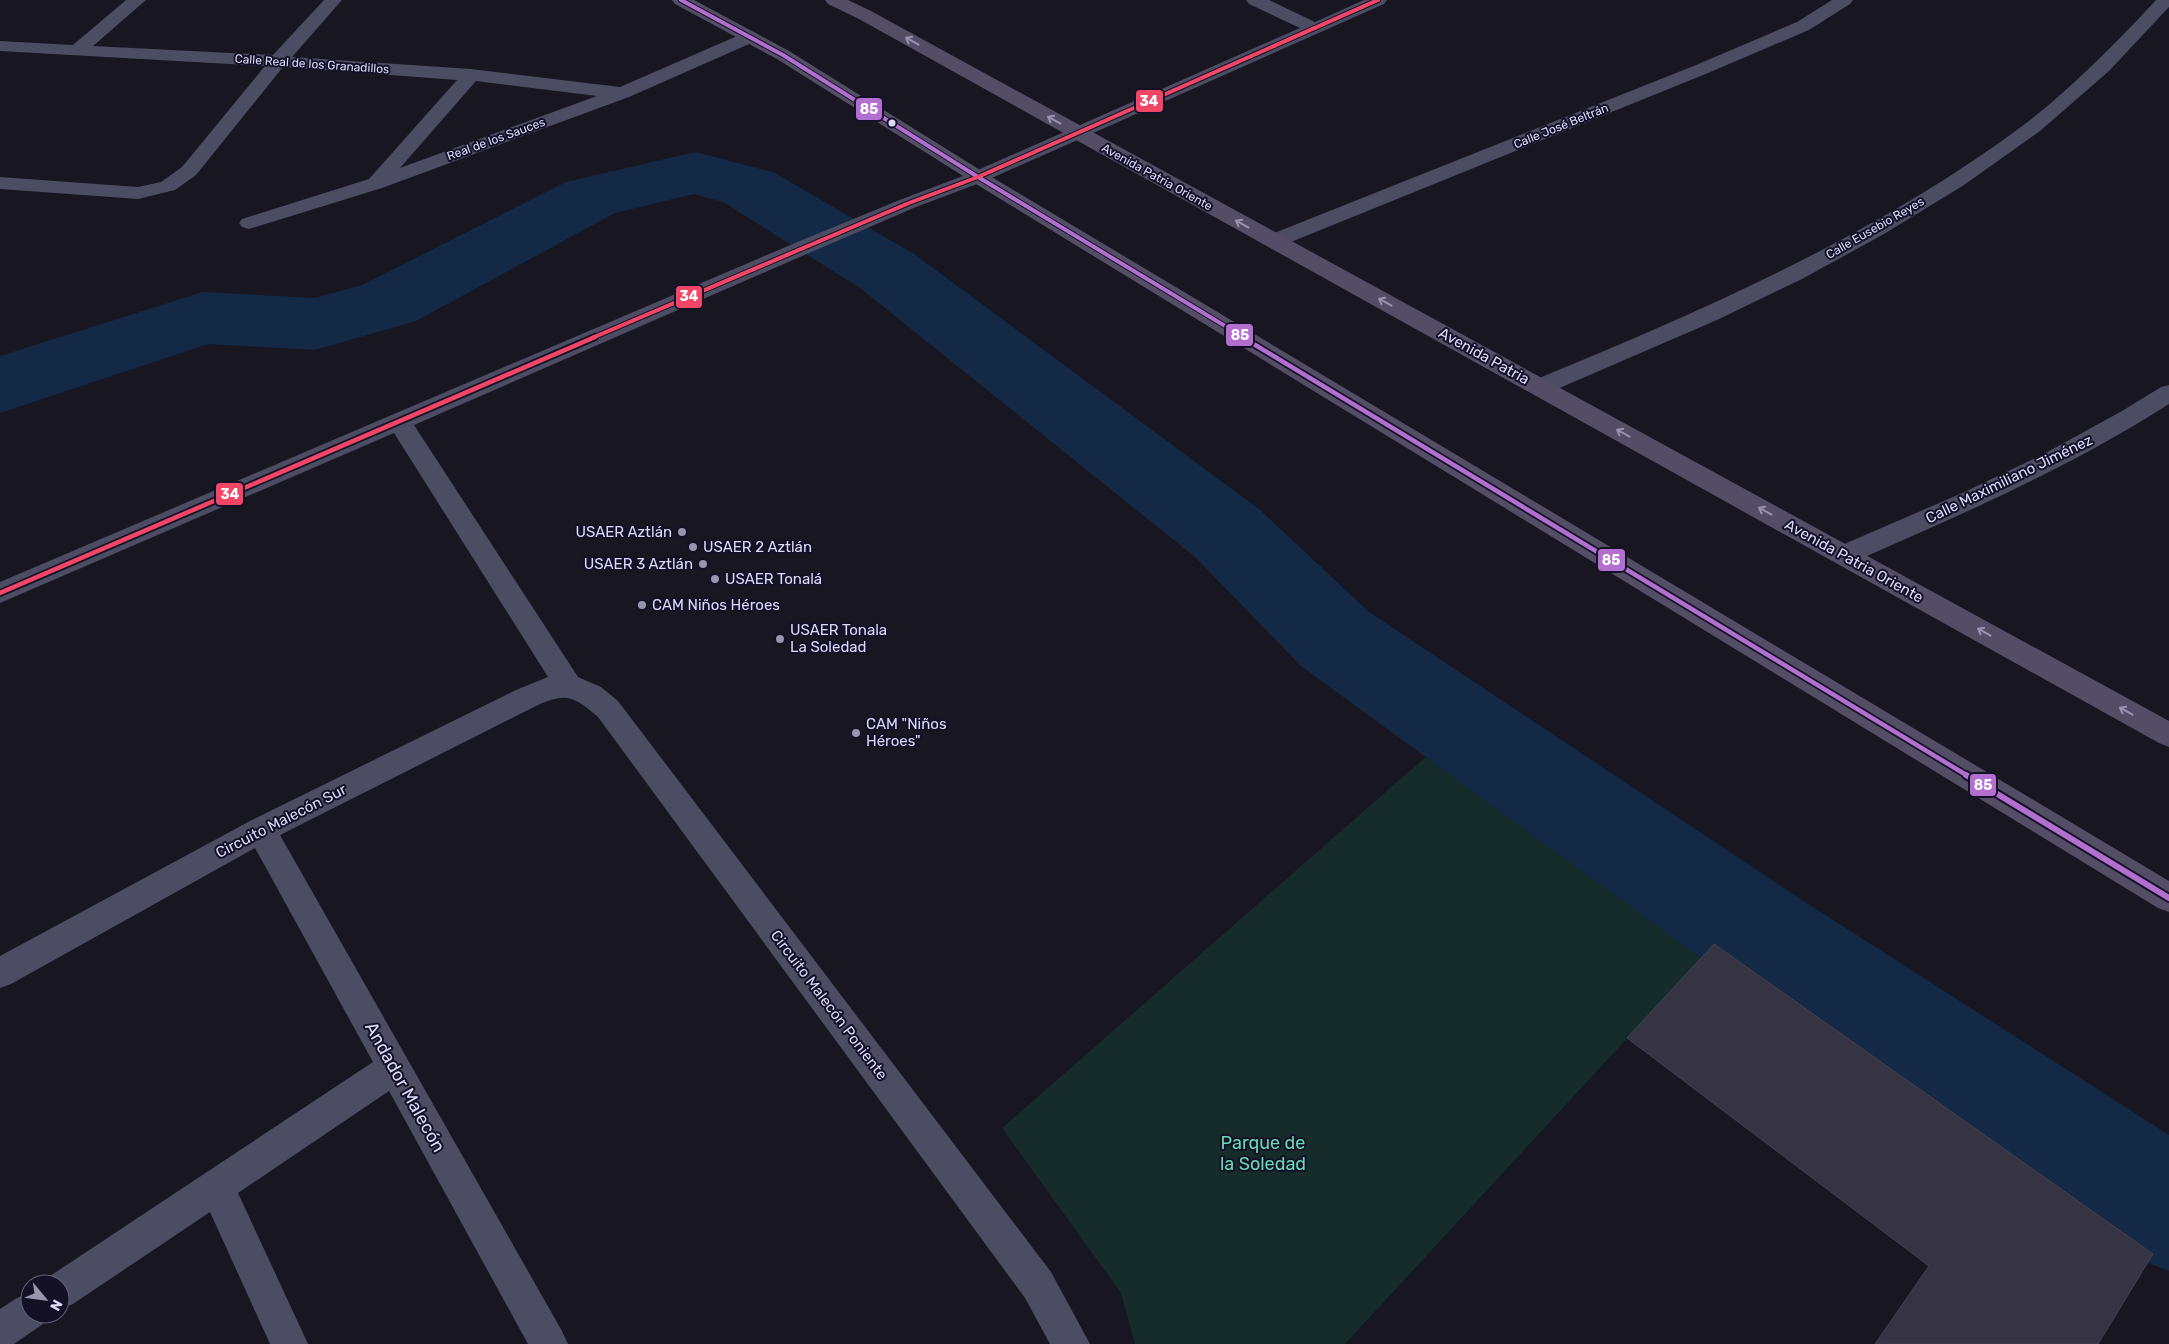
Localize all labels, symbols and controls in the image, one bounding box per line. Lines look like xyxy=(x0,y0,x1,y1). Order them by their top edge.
one-way arrow xyxy=(905,36,920,45)
street label: Calle Real de los Granadillos xyxy=(234,52,390,76)
line badge: 34 xyxy=(1135,89,1164,113)
text: 34 xyxy=(1140,93,1159,110)
line badge: 85 xyxy=(855,97,883,121)
text: 85 xyxy=(860,101,878,118)
street label: Calle José Beltrán xyxy=(1512,101,1610,151)
street label: Real de los Sauces xyxy=(445,115,547,163)
one-way arrow xyxy=(1047,115,1062,125)
unlabelled marker xyxy=(887,118,897,128)
street label: Avenida Patria Oriente xyxy=(1099,141,1215,213)
street label: Calle Eusebio Reyes xyxy=(1824,194,1926,262)
one-way arrow xyxy=(1235,219,1250,229)
line badge: 34 xyxy=(675,285,703,309)
text: 34 xyxy=(680,288,699,305)
one-way arrow xyxy=(1378,297,1393,306)
line badge: 85 xyxy=(1225,323,1254,347)
street label: Avenida Patria xyxy=(1436,324,1532,388)
text: 85 xyxy=(1231,327,1249,344)
one-way arrow xyxy=(1616,428,1631,437)
street label: Calle Maximiliano Jiménez xyxy=(1923,431,2096,527)
line badge: 34 xyxy=(215,482,244,506)
text: 34 xyxy=(221,486,240,503)
one-way arrow xyxy=(1759,506,1773,516)
street label: Avenida Patria Oriente xyxy=(1782,515,1926,607)
place label: USAER Aztlán xyxy=(576,523,672,541)
marker: USAER Aztlán xyxy=(676,526,688,538)
place label: USAER 2 Aztlán xyxy=(703,538,812,556)
marker: USAER 2 Aztlán xyxy=(687,541,699,553)
line badge: 85 xyxy=(1597,548,1626,572)
text: 85 xyxy=(1602,552,1620,569)
place label: USAER 3 Aztlán xyxy=(584,555,693,573)
marker: USAER 3 Aztlán xyxy=(697,558,709,570)
place label: USAER Tonalá xyxy=(725,570,822,588)
marker: USAER Tonalá xyxy=(709,573,721,585)
place label: CAM Niños Héroes xyxy=(652,596,780,614)
marker: CAM Niños Héroes xyxy=(636,599,648,611)
place label: USAER Tonala La Soledad xyxy=(790,621,887,656)
one-way arrow xyxy=(1977,627,1992,637)
marker: USAER Tonala La Soledad xyxy=(774,633,786,645)
one-way arrow xyxy=(2119,706,2134,716)
place label: CAM "Niños Héroes" xyxy=(866,715,947,750)
marker: CAM "Niños Héroes" xyxy=(850,727,862,739)
line badge: 85 xyxy=(1969,773,1997,797)
text: 85 xyxy=(1974,777,1992,794)
street label: Circuito Malecón Sur xyxy=(213,780,350,862)
street label: Circuito Malecón Poniente xyxy=(767,927,891,1083)
street label: Andador Malecón xyxy=(360,1018,450,1156)
park label: Parque de la Soledad xyxy=(1220,1132,1306,1175)
north arrow xyxy=(20,1274,70,1324)
text: N xyxy=(46,1297,66,1314)

